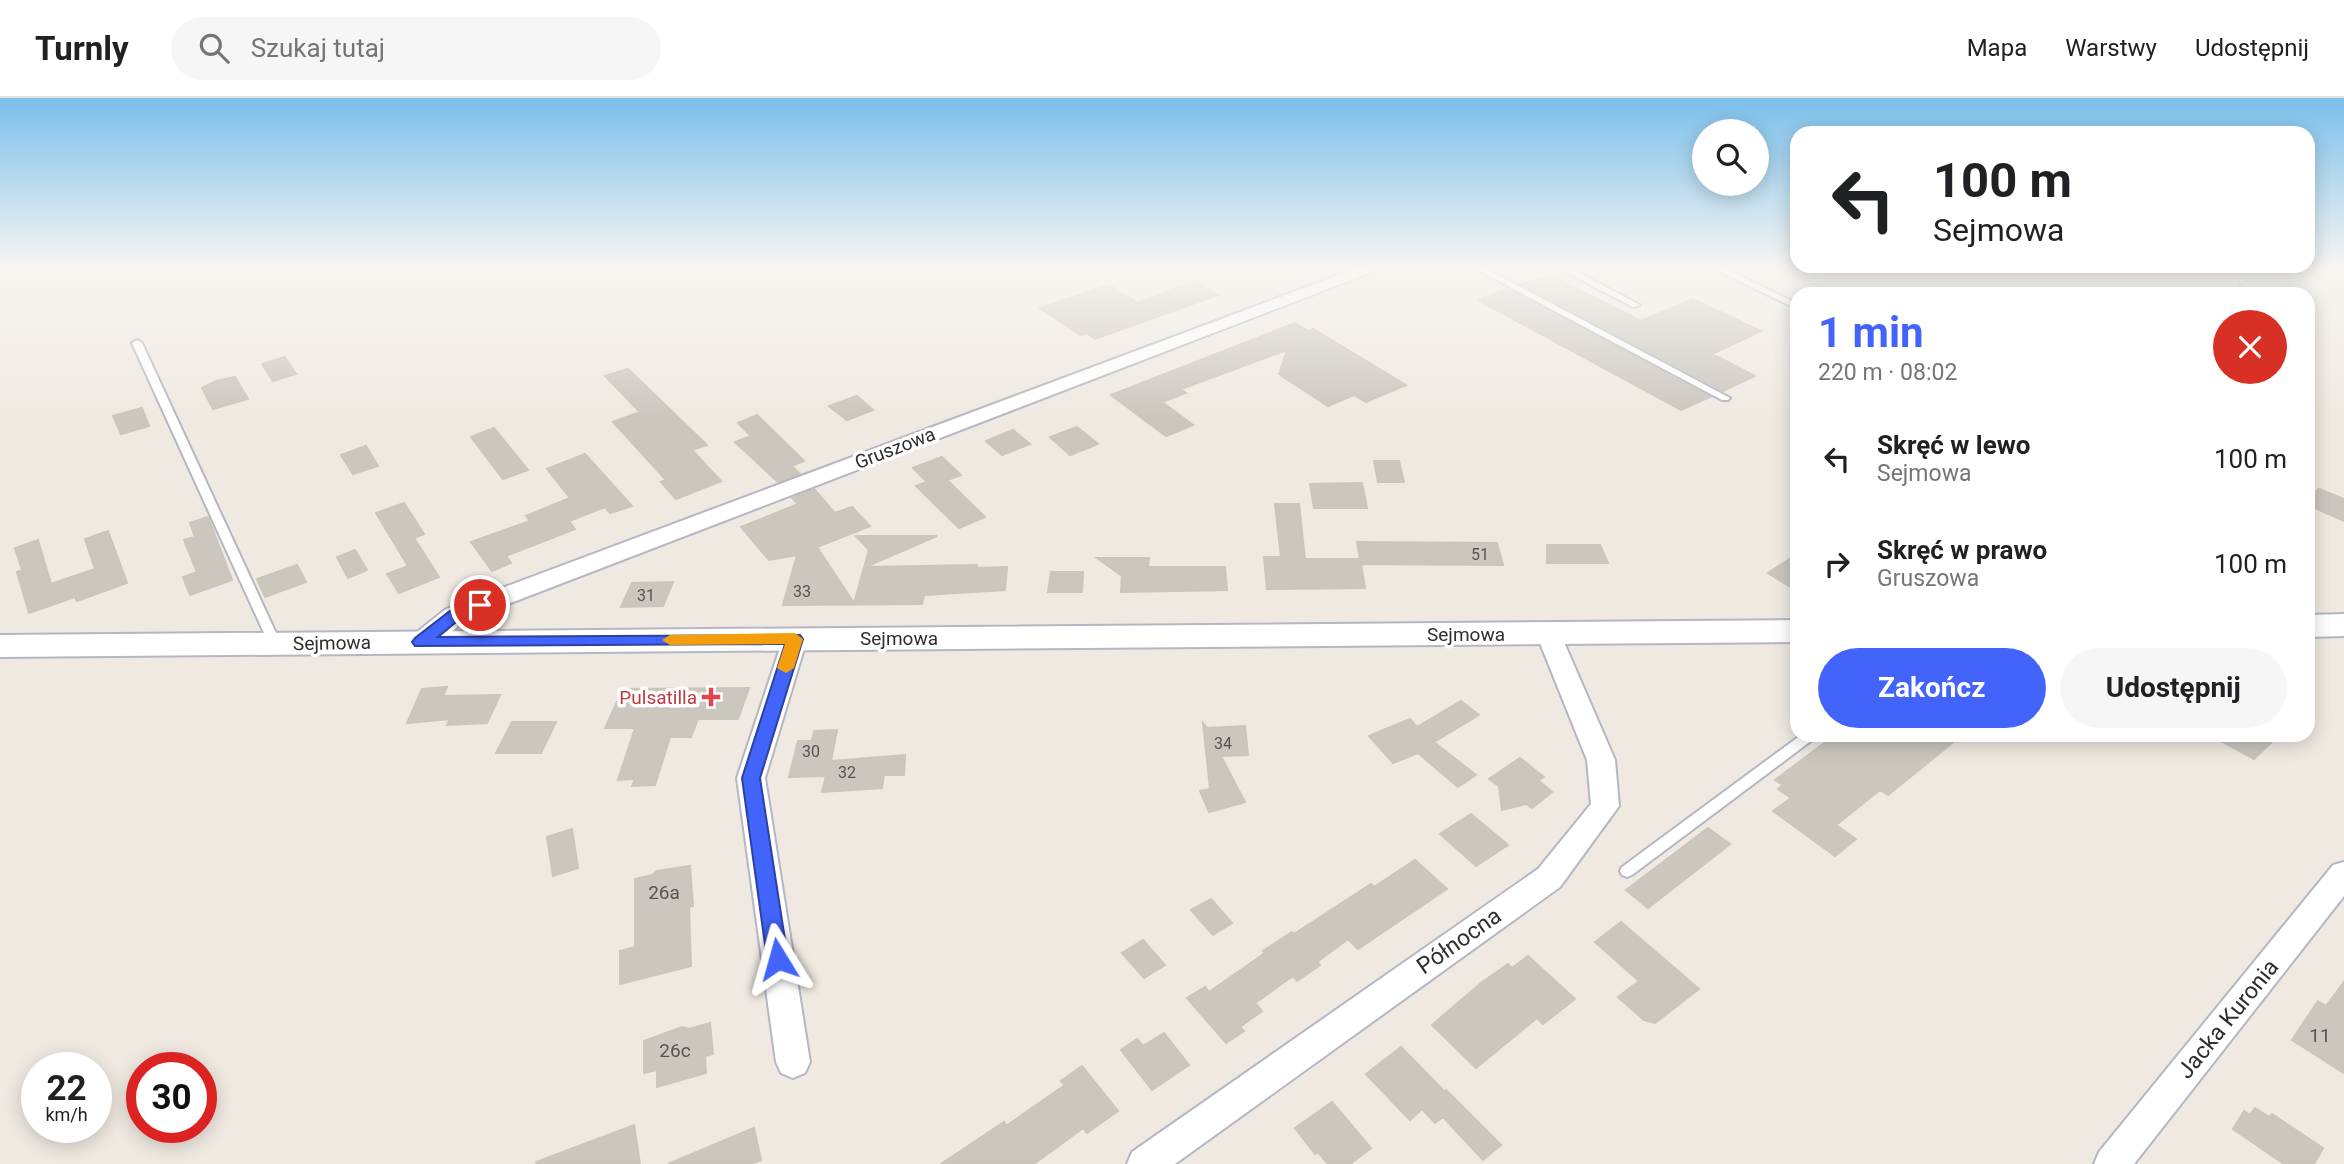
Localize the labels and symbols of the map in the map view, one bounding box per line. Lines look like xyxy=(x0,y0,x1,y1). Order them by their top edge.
street label: Gruszowa xyxy=(851,422,939,474)
house number: 51 xyxy=(1471,545,1489,564)
pin xyxy=(450,575,510,635)
house number: 33 xyxy=(793,582,811,601)
house number: 31 xyxy=(637,586,655,605)
street label: Sejmowa xyxy=(1427,623,1505,646)
street label: Sejmowa xyxy=(860,627,938,650)
street label: Sejmowa xyxy=(293,631,371,655)
place label: Pulsatilla xyxy=(619,686,697,709)
marker: Pulsatilla xyxy=(703,689,719,705)
house number: 34 xyxy=(1214,734,1232,753)
house number: 30 xyxy=(802,742,820,761)
house number: 32 xyxy=(838,763,856,782)
house number: 26a xyxy=(648,881,680,904)
street label: Północna xyxy=(1412,902,1506,980)
position arrow xyxy=(741,922,815,996)
street label: Jacka Kuronia xyxy=(2172,954,2284,1084)
house number: 11 xyxy=(2309,1024,2331,1047)
house number: 26c xyxy=(659,1039,691,1062)
speed limit sign: 30 xyxy=(126,1052,217,1143)

